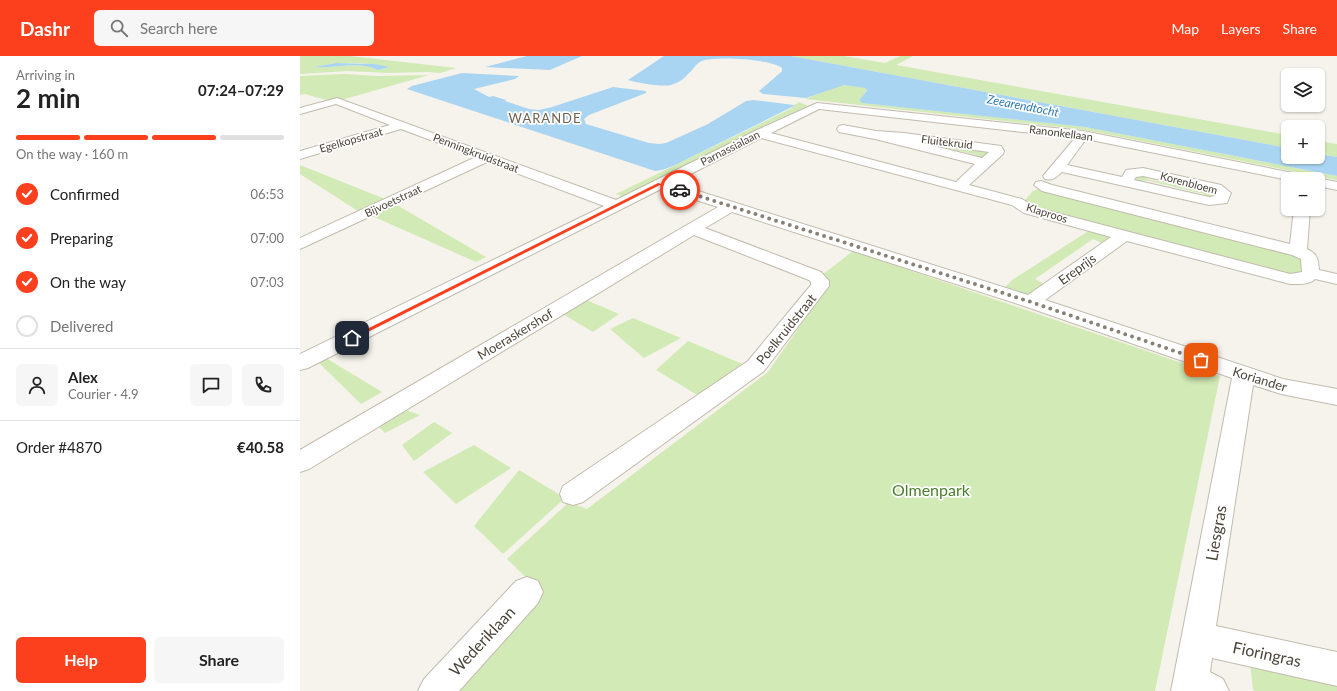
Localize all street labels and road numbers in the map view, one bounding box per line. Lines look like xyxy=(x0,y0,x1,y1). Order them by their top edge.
street label: Ranonkellaan xyxy=(1028,122,1094,143)
street label: Egelkopstraat xyxy=(318,124,384,155)
street label: Parnassialaan xyxy=(698,127,762,168)
street label: Penningkruidstraat xyxy=(431,130,521,175)
street label: Fluitekruid xyxy=(921,132,974,151)
street label: Korenbloem xyxy=(1159,169,1219,196)
street label: Bijvoetstraat xyxy=(362,182,423,219)
street label: Klaproos xyxy=(1025,200,1070,225)
street label: Ereprijs xyxy=(1055,250,1099,288)
street label: Poelkruidstraat xyxy=(753,290,820,368)
street label: Moeraskershof xyxy=(474,305,556,363)
street label: Koriander xyxy=(1231,363,1289,395)
street label: Liesgras xyxy=(1201,503,1230,562)
street label: Wederiklaan xyxy=(445,602,519,679)
street label: Fioringras xyxy=(1231,637,1303,670)

